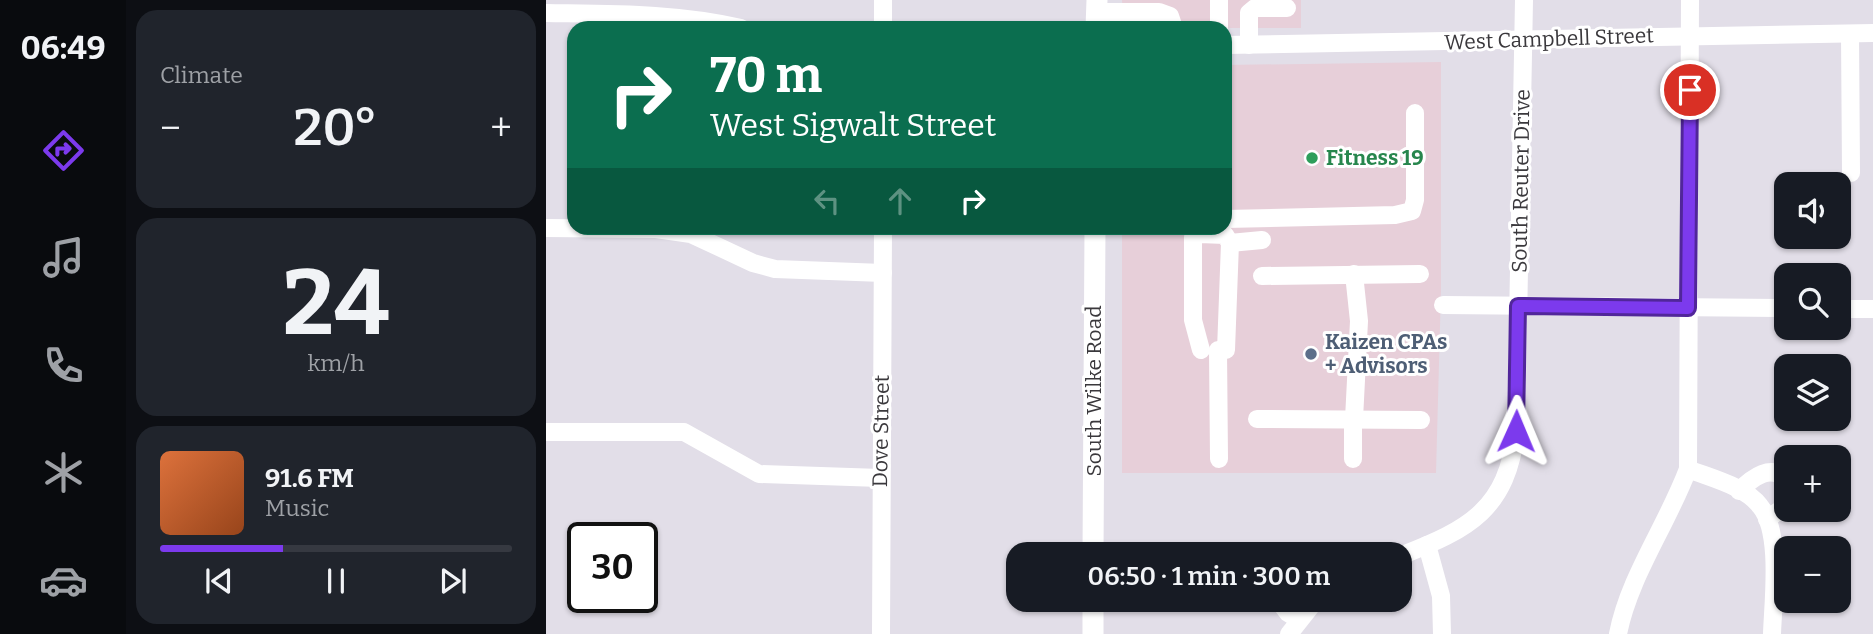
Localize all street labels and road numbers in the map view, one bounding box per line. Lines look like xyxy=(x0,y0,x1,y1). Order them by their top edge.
street label: West Campbell Street xyxy=(1444,22,1655,56)
street label: South Reuter Drive xyxy=(1506,89,1536,273)
street label: South Wilke Road xyxy=(1081,305,1107,477)
street label: Dove Street xyxy=(867,374,895,487)

